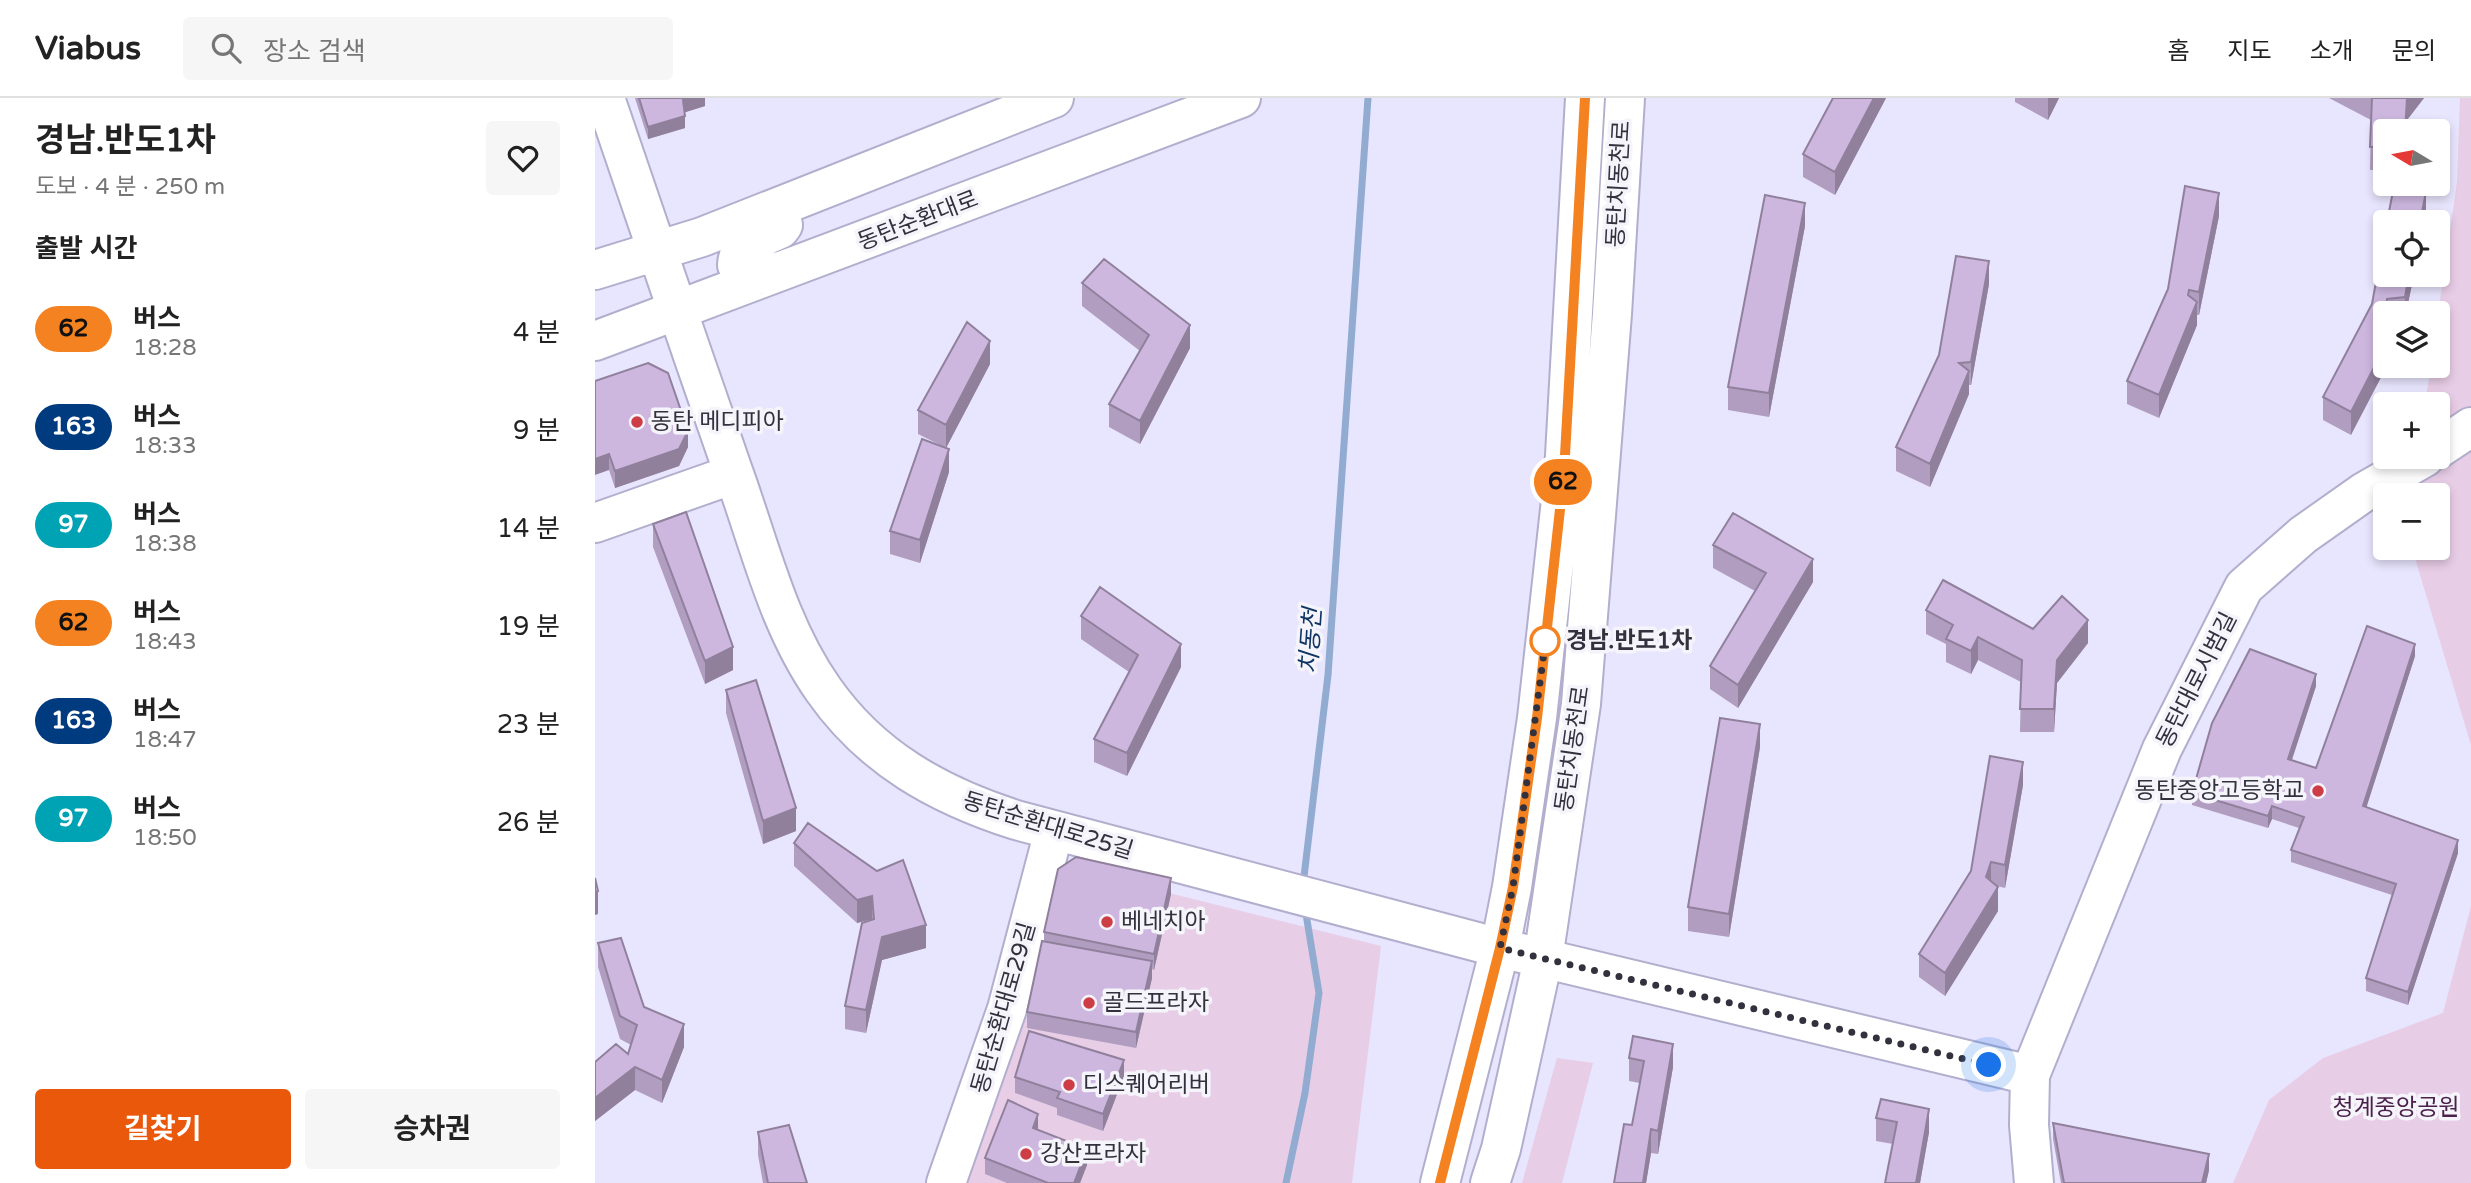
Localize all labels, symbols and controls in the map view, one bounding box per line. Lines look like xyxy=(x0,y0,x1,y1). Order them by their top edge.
search box xyxy=(183,17,673,80)
text: Viabus xyxy=(35,29,141,68)
icon: search xyxy=(207,29,245,67)
text: 장소 검색 xyxy=(263,36,366,67)
text: 홈 xyxy=(2167,37,2189,66)
text: 지도 xyxy=(2227,37,2272,66)
text: 소개 xyxy=(2310,37,2354,66)
text: 문의 xyxy=(2392,37,2436,66)
north arrow xyxy=(2373,119,2450,196)
map controls xyxy=(2373,119,2450,560)
street label: 동탄치동천로 xyxy=(1602,120,1636,248)
text: 경남.반도1차 xyxy=(35,121,216,160)
button: heart xyxy=(486,121,560,195)
text: 도보 · 4 분 · 250 m xyxy=(35,173,225,201)
street label: 동탄순환대로 xyxy=(854,185,982,257)
button: locate xyxy=(2373,210,2450,287)
text: 출발 시간 xyxy=(35,233,137,264)
button: layers xyxy=(2373,301,2450,378)
text: 버스 xyxy=(133,303,181,334)
text: 62 xyxy=(58,314,89,343)
text: 4 분 xyxy=(513,317,560,348)
text: 18:28 xyxy=(133,334,197,362)
button: + xyxy=(2373,392,2450,469)
text: 버스 xyxy=(133,401,181,432)
place label: 동탄 메디피아 xyxy=(651,408,784,436)
text: 163 xyxy=(51,412,96,441)
marker: 동탄 메디피아 xyxy=(629,414,645,430)
text: 9 분 xyxy=(513,415,560,446)
text: 18:33 xyxy=(133,432,197,460)
line badge: 62 xyxy=(1531,459,1595,505)
text: 62 xyxy=(1548,467,1578,496)
button: − xyxy=(2373,483,2450,560)
text: 버스 xyxy=(133,499,181,530)
text: 97 xyxy=(58,510,89,539)
text: 14 분 xyxy=(497,513,560,544)
text: 18:38 xyxy=(133,530,197,558)
text: 버스 xyxy=(133,597,181,628)
water label: 치동천 xyxy=(1294,604,1328,675)
text: 62 xyxy=(58,608,89,637)
street label: 동탄대로시범길 xyxy=(2151,608,2243,752)
text: 19 분 xyxy=(497,611,560,642)
marker: 경남.반도1차 xyxy=(1530,626,1560,656)
place label: 경남.반도1차 xyxy=(1566,627,1692,655)
text: 18:43 xyxy=(133,628,197,656)
street label: 동탄치동천로 xyxy=(1550,684,1596,814)
text: 버스 xyxy=(133,695,181,726)
text: 163 xyxy=(51,706,96,735)
text: 23 분 xyxy=(497,709,560,740)
text: 18:47 xyxy=(133,726,197,754)
place label: 동탄중앙고등학교 xyxy=(2135,777,2304,805)
marker: 동탄중앙고등학교 xyxy=(2310,783,2326,799)
street label: 동탄순환대로25길 xyxy=(959,787,1137,865)
text: 버스 xyxy=(133,793,181,824)
text: 97 xyxy=(58,804,89,833)
text: 26 분 xyxy=(497,807,560,838)
text: 18:50 xyxy=(133,824,197,852)
place label: 베네치아 xyxy=(1121,908,1206,936)
marker: 베네치아 xyxy=(1099,914,1115,930)
street label: 동탄순환대로29길 xyxy=(966,919,1042,1097)
place label: 골드프라자 xyxy=(1103,989,1209,1017)
marker: 골드프라자 xyxy=(1081,995,1097,1011)
your location xyxy=(1971,1047,2006,1082)
place label: 디스퀘어리버 xyxy=(1083,1071,1210,1099)
marker: 디스퀘어리버 xyxy=(1061,1077,1077,1093)
button: 길찾기 xyxy=(35,1089,291,1169)
button: 승차권 xyxy=(305,1089,560,1169)
park label: 청계중앙공원 xyxy=(2333,1094,2459,1122)
place label: 강산프라자 xyxy=(1040,1140,1146,1168)
marker: 강산프라자 xyxy=(1018,1146,1034,1162)

